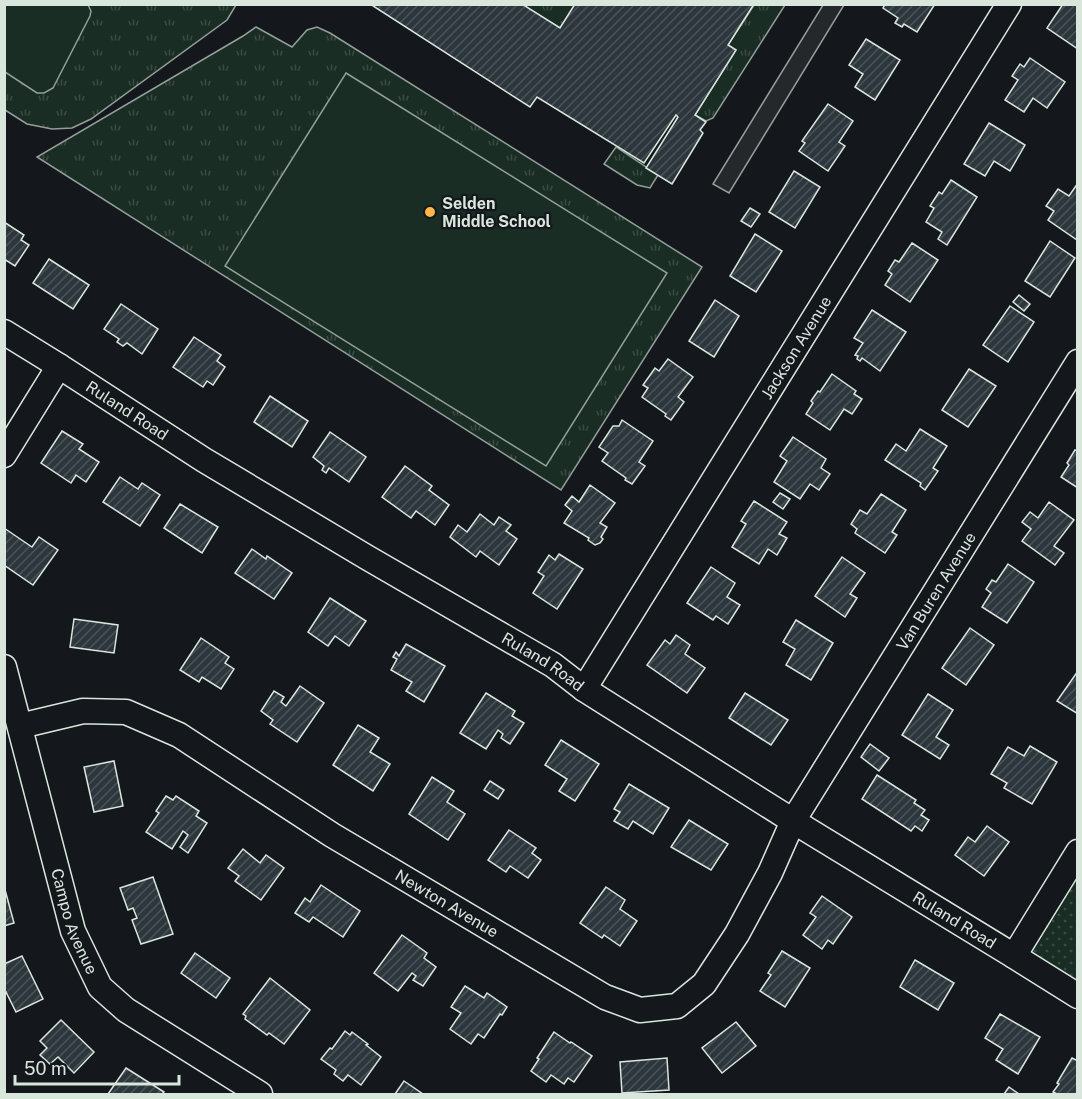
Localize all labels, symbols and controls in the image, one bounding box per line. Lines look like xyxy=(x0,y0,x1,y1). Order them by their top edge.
place label: Selden Middle School xyxy=(442,194,551,231)
marker: Selden Middle School xyxy=(423,205,437,219)
street label: Jackson Avenue xyxy=(757,293,835,403)
street label: Ruland Road xyxy=(82,377,172,444)
street label: Van Buren Avenue xyxy=(892,529,980,654)
street label: Ruland Road xyxy=(498,628,588,696)
street label: Campo Avenue xyxy=(47,866,101,977)
street label: Newton Avenue xyxy=(392,866,502,942)
street label: Ruland Road xyxy=(909,887,1000,953)
scale bar xyxy=(15,1048,178,1086)
text: 50 m xyxy=(24,1058,67,1079)

